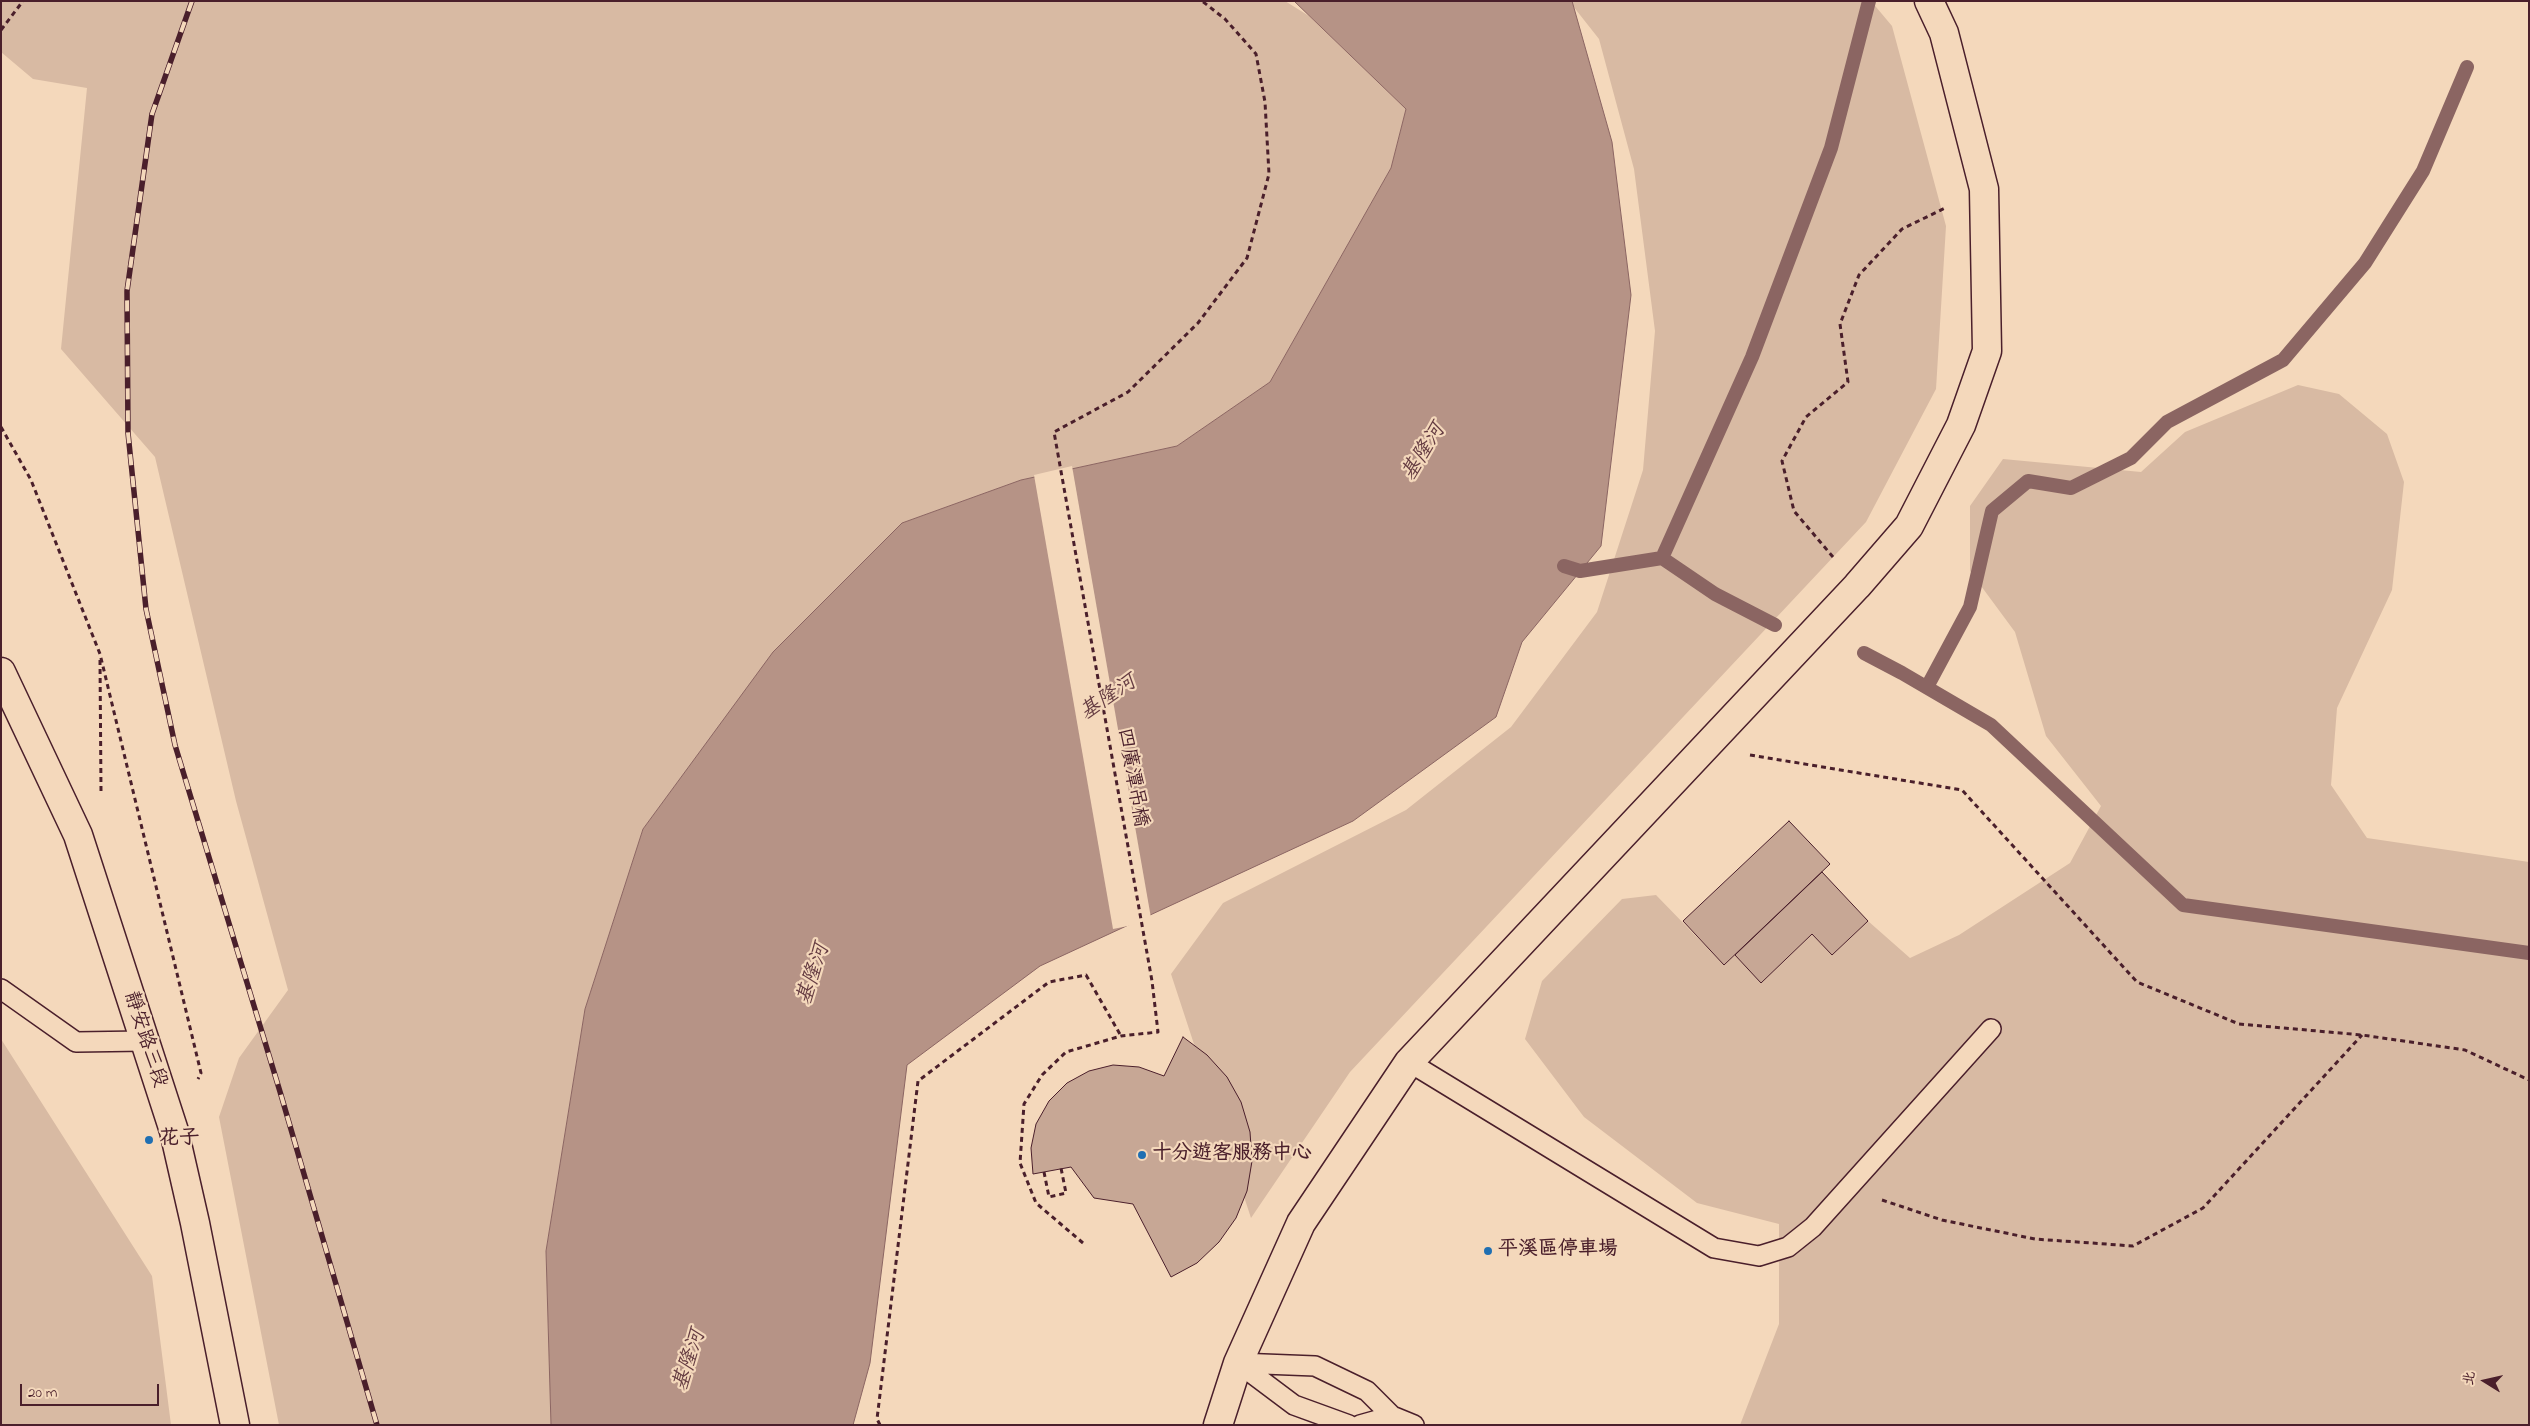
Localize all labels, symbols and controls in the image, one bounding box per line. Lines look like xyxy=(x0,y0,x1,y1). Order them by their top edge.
water label: 基隆河 xyxy=(1398,420,1452,486)
water label: 基隆河 xyxy=(1076,671,1142,727)
street label: 四廣潭吊橋 xyxy=(1110,727,1152,829)
water label: 基隆河 xyxy=(793,941,837,1009)
street label: 靜安路三段 xyxy=(117,989,171,1091)
place label: 花子 xyxy=(159,1128,199,1152)
marker: 花子 xyxy=(143,1134,155,1146)
place label: 十分遊客服務中心 xyxy=(1152,1143,1312,1167)
marker: 十分遊客服務中心 xyxy=(1136,1149,1148,1161)
place label: 平溪區停車場 xyxy=(1498,1239,1618,1263)
marker: 平溪區停車場 xyxy=(1482,1245,1494,1257)
water label: 基隆河 xyxy=(669,1327,713,1395)
north arrow xyxy=(2460,1356,2510,1406)
text: 北 xyxy=(2458,1370,2481,1387)
scale bar xyxy=(22,1374,161,1406)
text: 20 m xyxy=(28,1382,57,1404)

